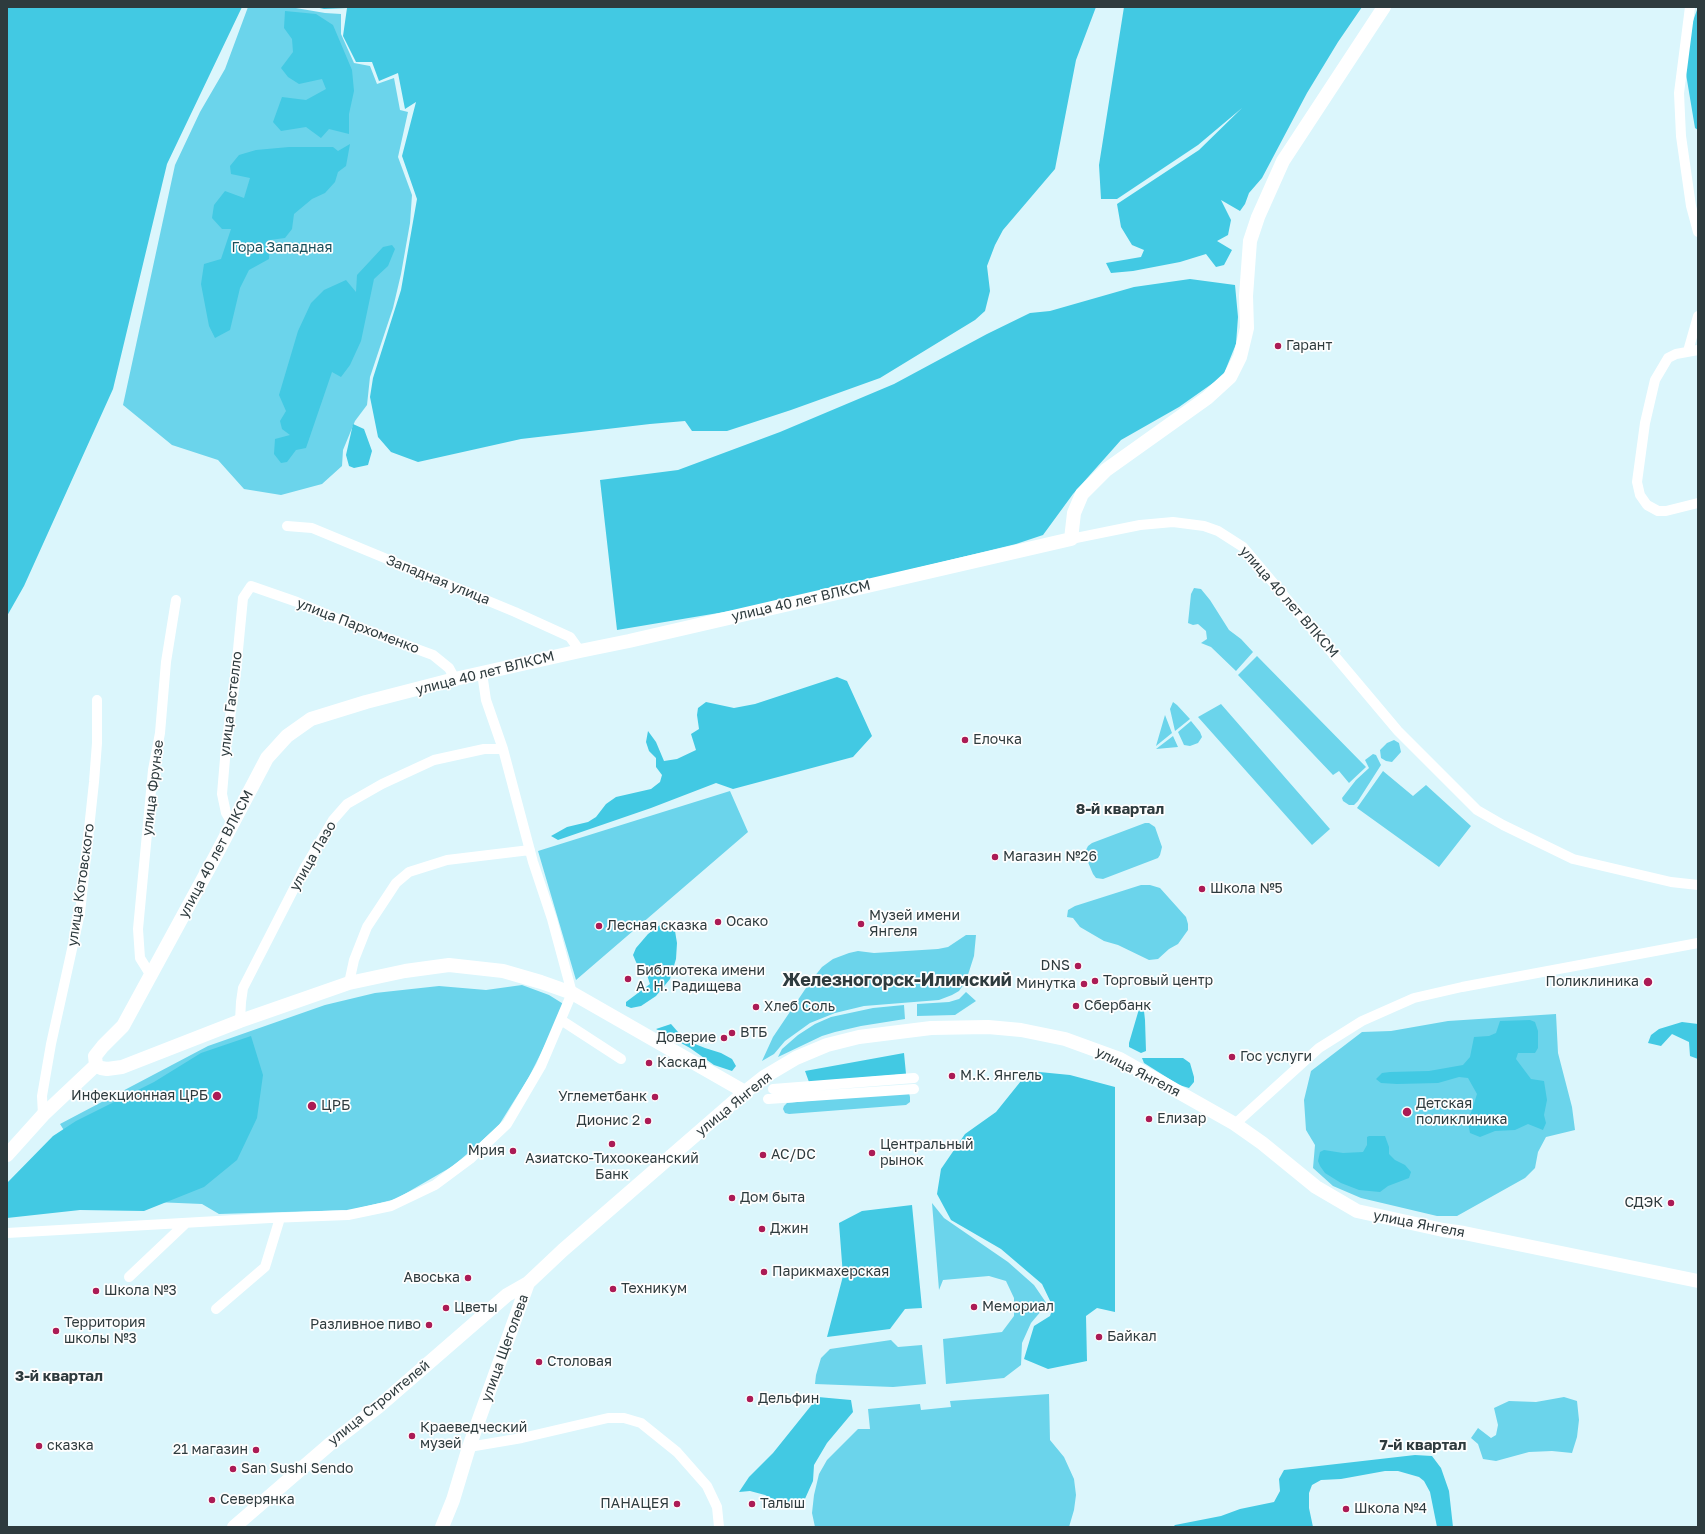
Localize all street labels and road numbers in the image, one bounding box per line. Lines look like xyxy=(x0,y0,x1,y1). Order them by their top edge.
street label: улица 40 лет ВЛКСМ xyxy=(1236,543,1342,661)
street label: Западная улица xyxy=(384,551,492,609)
street label: улица 40 лет ВЛКСМ xyxy=(730,577,872,625)
street label: улица Пархоменко xyxy=(294,595,422,657)
street label: улица 40 лет ВЛКСМ xyxy=(414,648,556,698)
street label: улица Гастелло xyxy=(216,650,246,758)
street label: улица Фрунзе xyxy=(139,739,167,837)
street label: улица 40 лет ВЛКСМ xyxy=(175,787,257,921)
street label: улица Лазо xyxy=(286,818,340,894)
street label: улица Котовского xyxy=(64,823,98,947)
street label: улица Янгеля xyxy=(1093,1043,1183,1101)
street label: улица Янгеля xyxy=(693,1068,775,1140)
street label: улица Янгеля xyxy=(1372,1207,1466,1241)
street label: улица Щеголева xyxy=(478,1292,532,1404)
street label: улица Строителей xyxy=(325,1357,433,1449)

